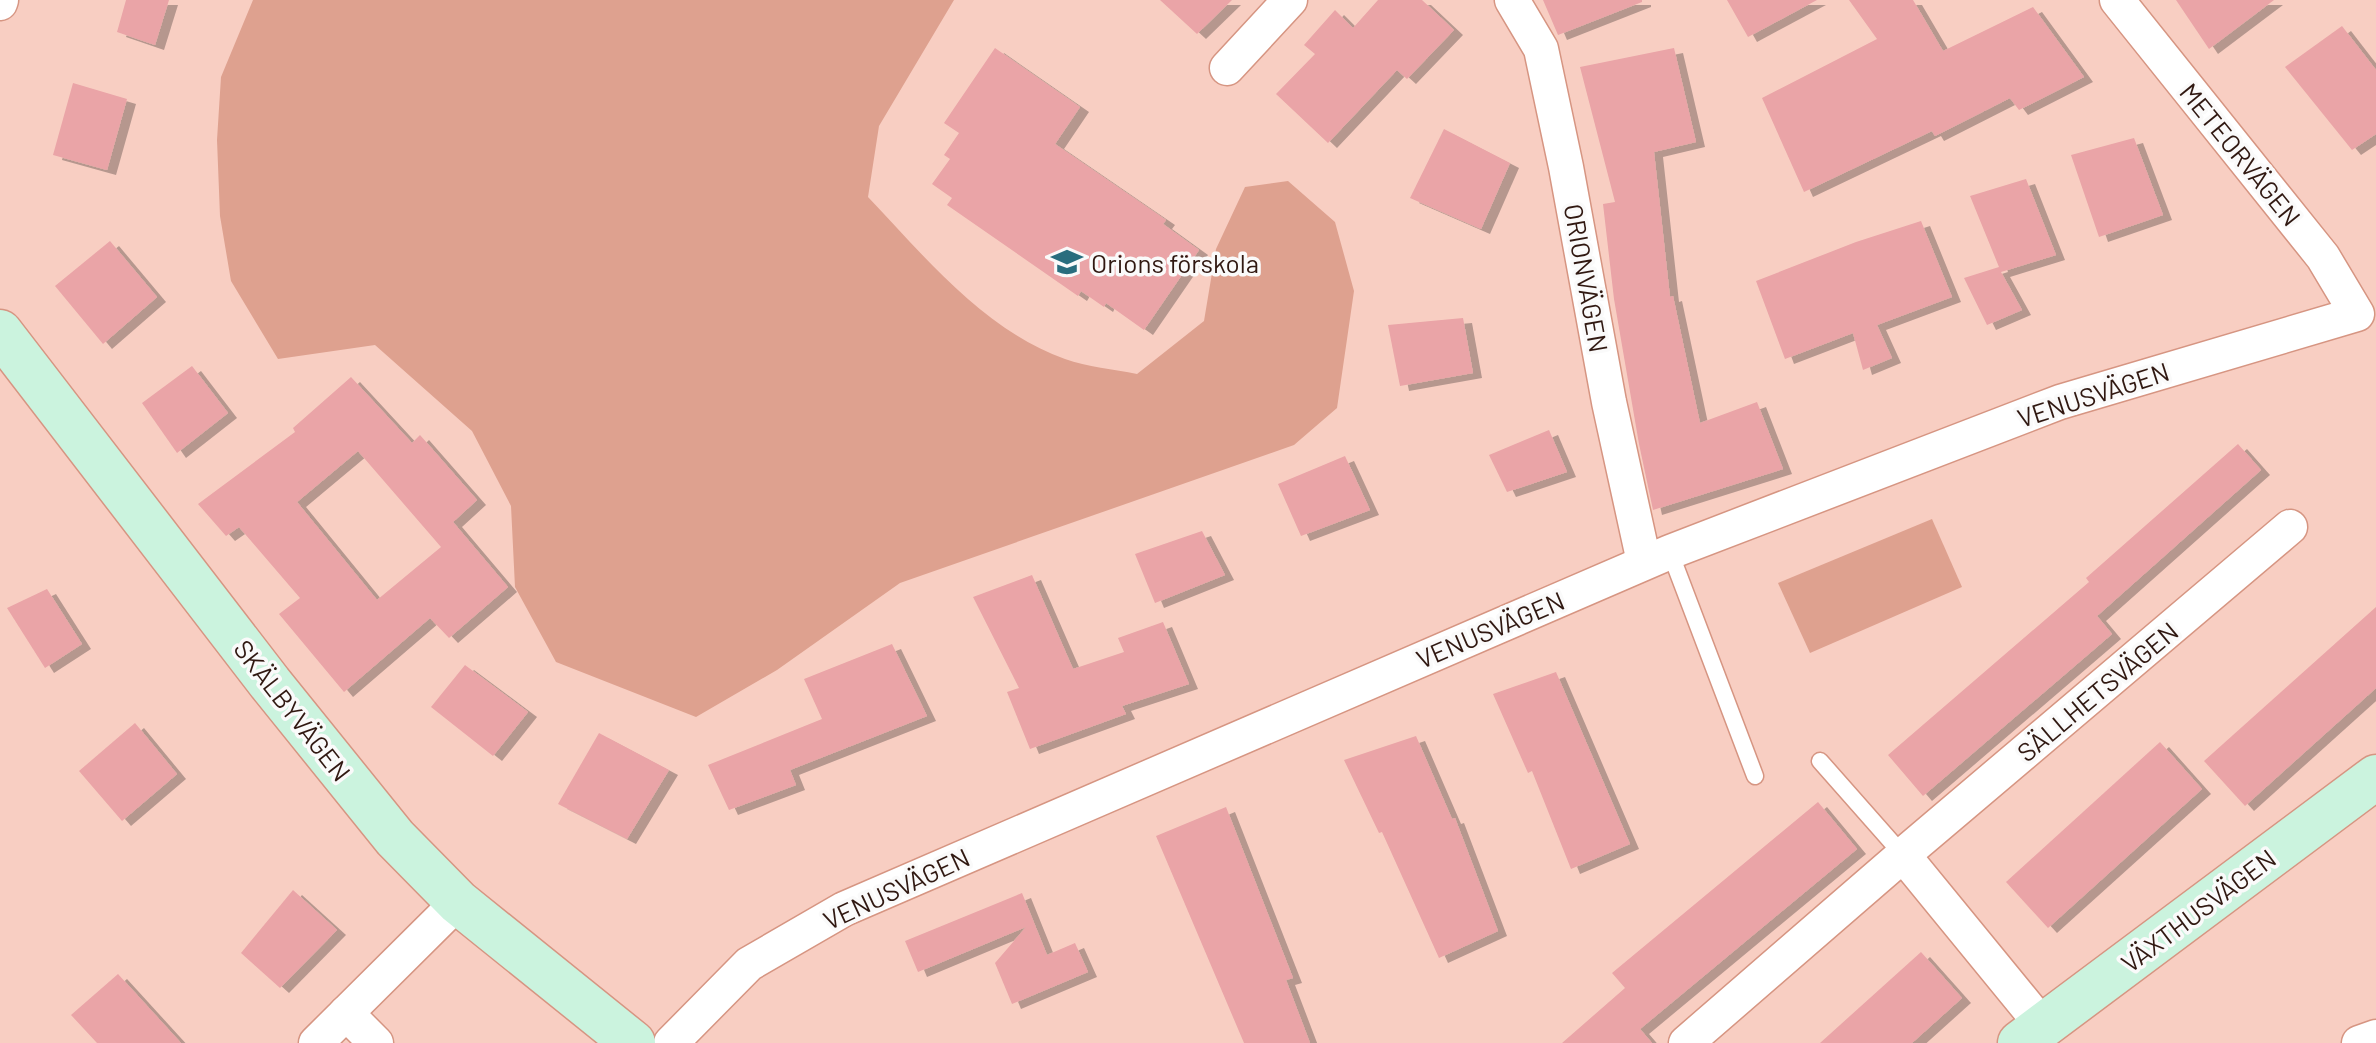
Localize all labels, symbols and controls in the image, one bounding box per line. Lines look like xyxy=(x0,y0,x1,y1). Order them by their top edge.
street label: METEORVÄGEN xyxy=(2174,77,2308,231)
street label: ORIONVÄGEN xyxy=(1559,201,1615,355)
school or university icon: Orions förskola xyxy=(1050,245,1084,279)
place label: Orions förskola xyxy=(1091,247,1259,278)
street label: VENUSVÄGEN xyxy=(2013,355,2173,433)
street label: VENUSVÄGEN xyxy=(1411,584,1569,674)
street label: SÄLLHETSVÄGEN xyxy=(2010,615,2184,767)
street label: SKÄLBYVÄGEN xyxy=(228,633,358,787)
street label: VENUSVÄGEN xyxy=(818,841,974,935)
street label: VÄXTHUSVÄGEN xyxy=(2115,842,2281,978)

